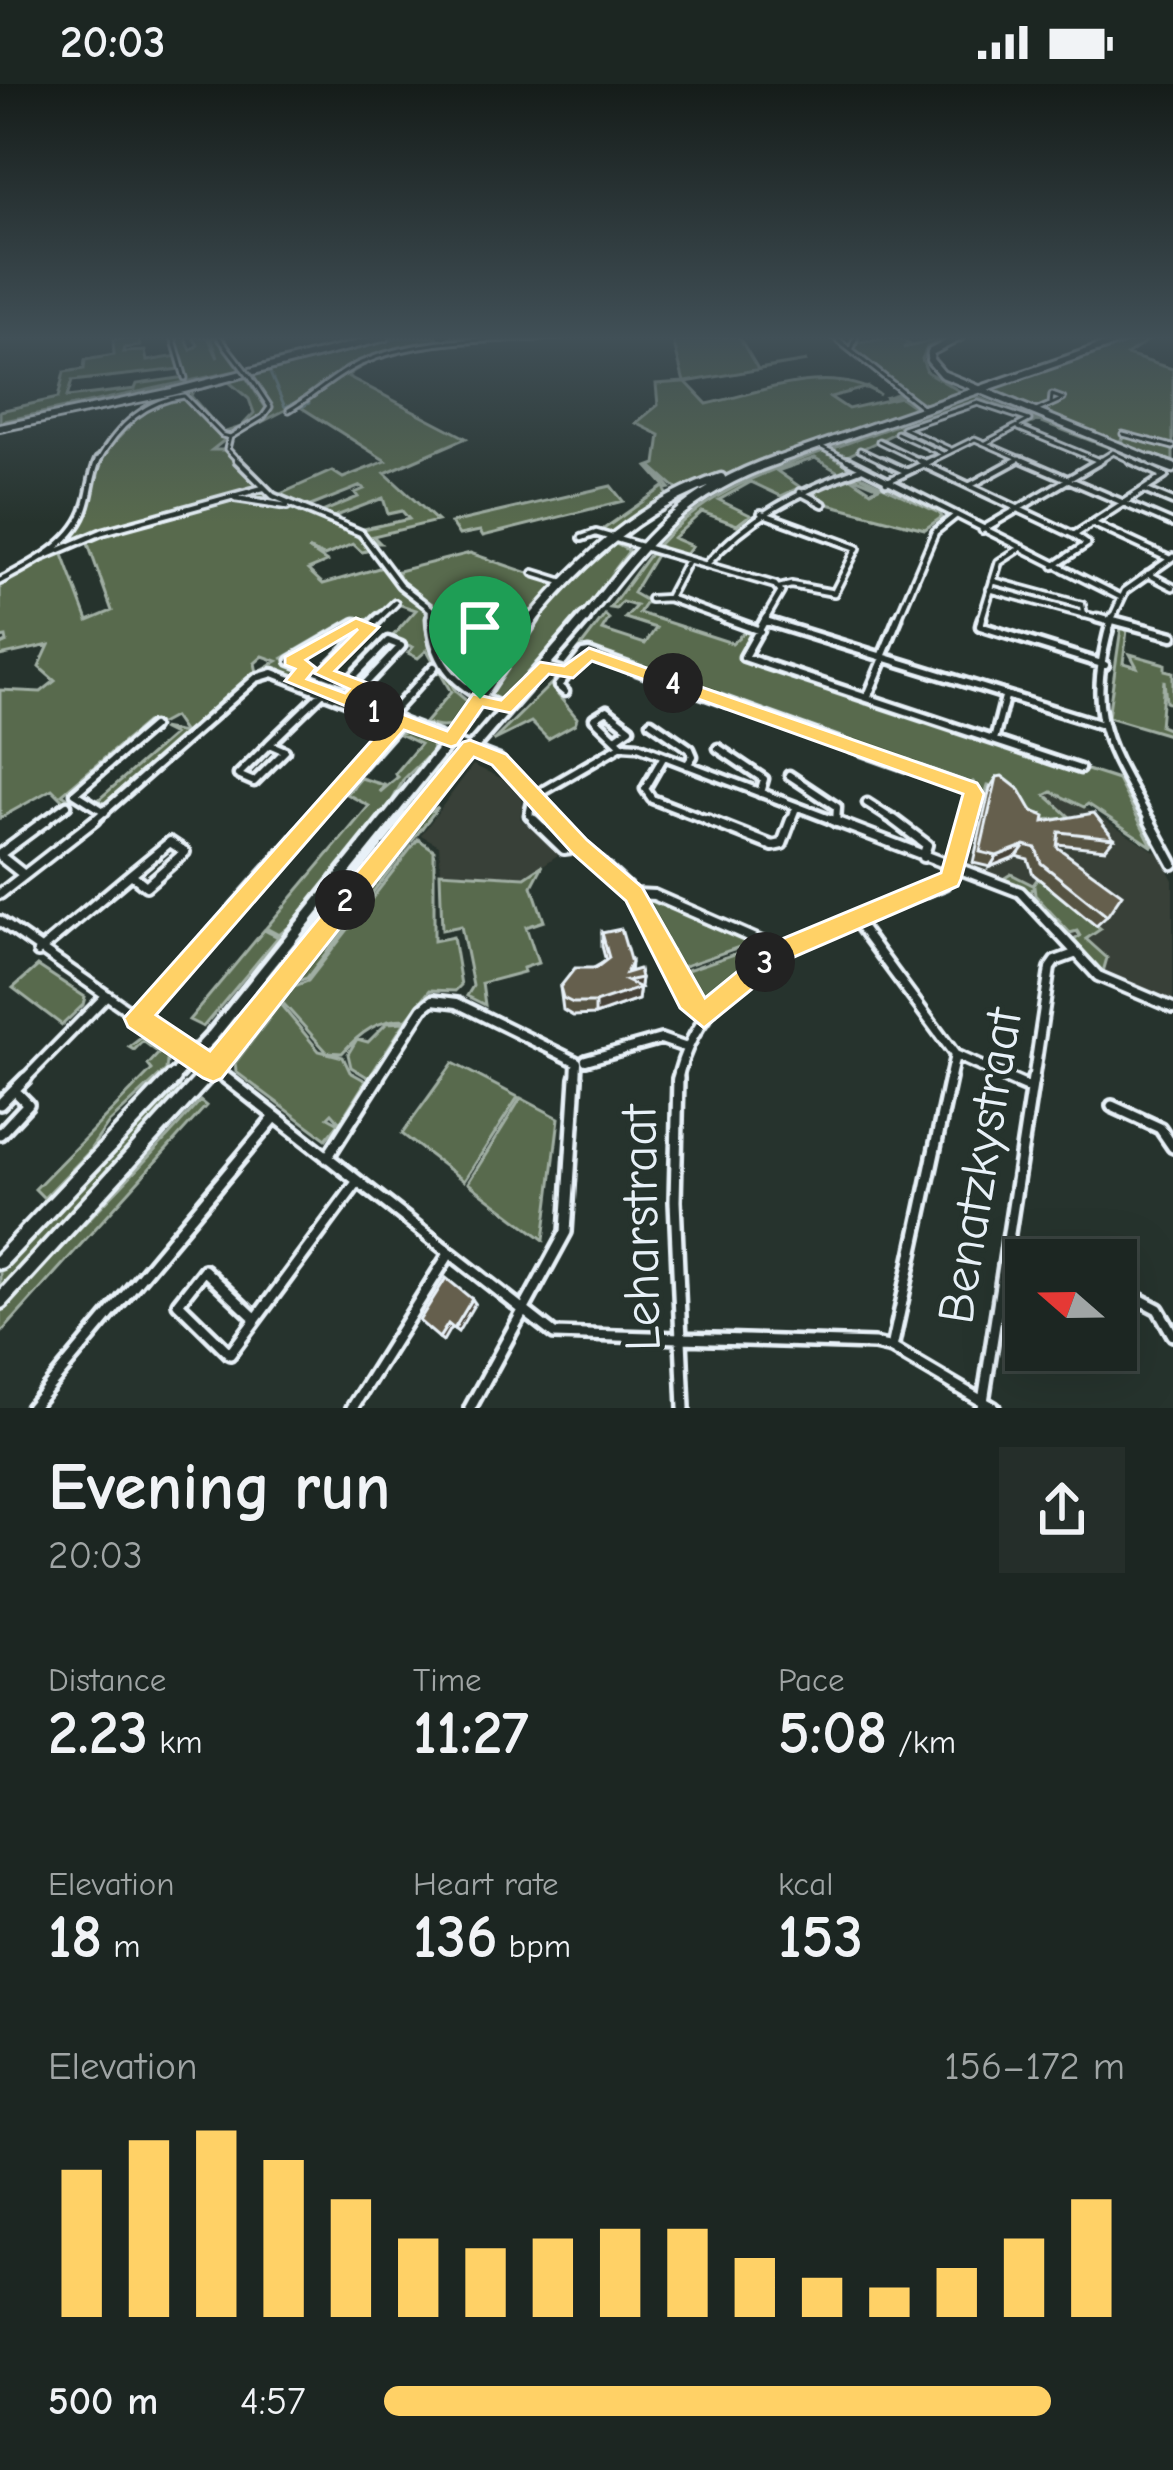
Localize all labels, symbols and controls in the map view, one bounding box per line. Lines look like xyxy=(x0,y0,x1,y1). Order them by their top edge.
text: 20:03 xyxy=(60,16,165,68)
pin xyxy=(429,576,531,699)
icon: arrive xyxy=(447,594,513,660)
pin: 4 xyxy=(643,653,703,713)
text: 4 xyxy=(665,664,681,702)
pin: 1 xyxy=(344,681,404,741)
text: 1 xyxy=(368,692,380,730)
pin: 2 xyxy=(315,870,375,930)
text: 2 xyxy=(337,881,353,919)
pin: 3 xyxy=(735,932,795,992)
text: 3 xyxy=(757,943,773,981)
street label: Benatzkystraat xyxy=(926,1003,1034,1328)
street label: Leharstraat xyxy=(609,1103,673,1352)
north arrow xyxy=(1005,1239,1137,1371)
map controls xyxy=(1005,1239,1137,1371)
button: share xyxy=(999,1447,1125,1573)
text: Evening run xyxy=(48,1450,390,1526)
text: 20:03 xyxy=(48,1533,143,1578)
text: Distance xyxy=(48,1661,166,1699)
text: Time xyxy=(413,1661,482,1699)
text: Pace xyxy=(778,1661,845,1699)
text: 2.23 xyxy=(48,1699,148,1768)
text: 11:27 xyxy=(413,1699,529,1768)
text: 5:08 xyxy=(778,1699,887,1768)
text: km xyxy=(148,1723,203,1761)
text: /km xyxy=(887,1723,956,1761)
text: Elevation xyxy=(48,1865,174,1903)
text: Heart rate xyxy=(413,1865,559,1903)
text: kcal xyxy=(778,1865,833,1903)
text: 18 xyxy=(48,1903,102,1972)
text: 136 xyxy=(413,1903,498,1972)
text: 153 xyxy=(778,1903,863,1972)
text: m xyxy=(102,1927,141,1965)
text: bpm xyxy=(498,1927,571,1965)
text: Elevation xyxy=(48,2044,197,2089)
text: 156–172 m xyxy=(944,2044,1125,2089)
text: 500 m xyxy=(48,2379,158,2424)
text: 4:57 xyxy=(240,2379,306,2424)

